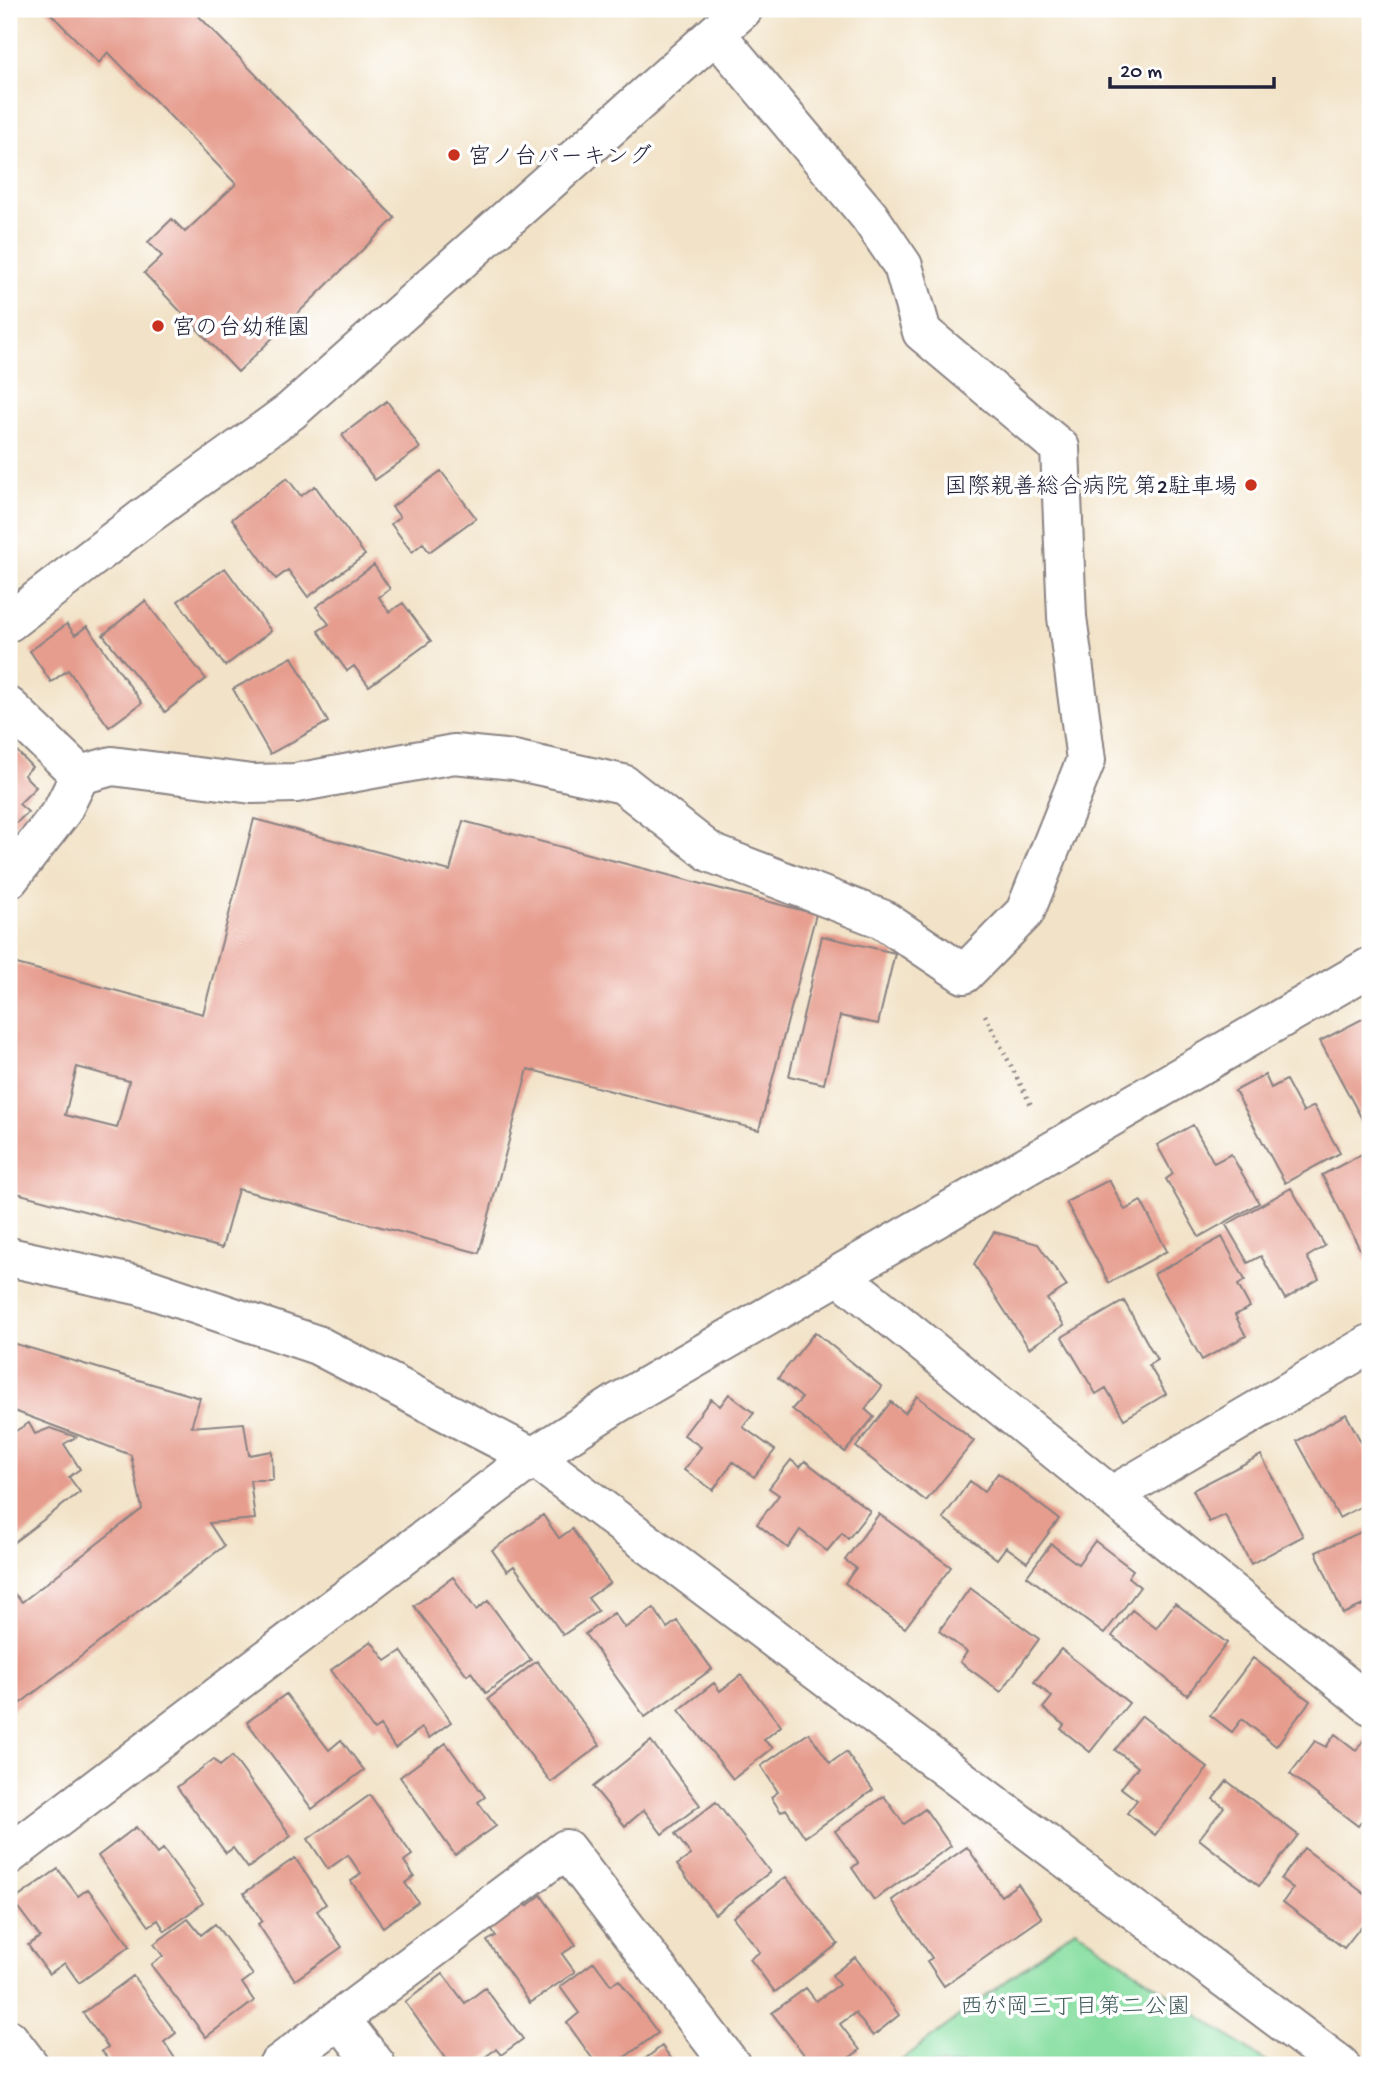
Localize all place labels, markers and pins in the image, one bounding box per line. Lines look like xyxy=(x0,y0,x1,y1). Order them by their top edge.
place label: 宮ノ台パーキング xyxy=(468,144,652,172)
marker: 宮ノ台パーキング xyxy=(446,147,462,163)
place label: 宮の台幼稚園 xyxy=(172,315,310,343)
marker: 宮の台幼稚園 xyxy=(150,318,166,334)
place label: 国際親善総合病院 第2駐車場 xyxy=(944,474,1237,502)
marker: 国際親善総合病院 第2駐車場 xyxy=(1243,477,1259,493)

